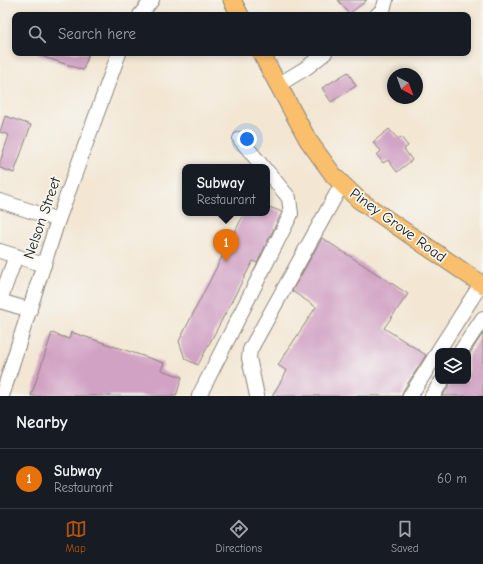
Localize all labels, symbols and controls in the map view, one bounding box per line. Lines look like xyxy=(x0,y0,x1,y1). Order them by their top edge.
search box xyxy=(12,12,471,56)
icon: search xyxy=(26,23,48,45)
text: Search here xyxy=(58,25,136,43)
north arrow xyxy=(387,68,423,104)
your location xyxy=(237,129,257,149)
popup xyxy=(182,164,270,216)
street label: Nelson Street xyxy=(20,174,65,261)
text: Subway xyxy=(197,174,244,192)
street label: Piney Grove Road xyxy=(346,184,450,266)
text: Restaurant xyxy=(197,192,255,207)
pin: 1 xyxy=(213,229,239,262)
map controls xyxy=(435,348,471,384)
button: layers xyxy=(435,348,471,384)
text: Nearby xyxy=(16,413,67,432)
text: Subway xyxy=(54,462,102,480)
text: 1 xyxy=(26,471,32,486)
text: 60 m xyxy=(437,471,467,486)
text: Restaurant xyxy=(54,480,113,495)
tab: Map xyxy=(65,518,87,555)
tab: Directions xyxy=(216,518,262,555)
tab: Saved xyxy=(391,518,418,555)

